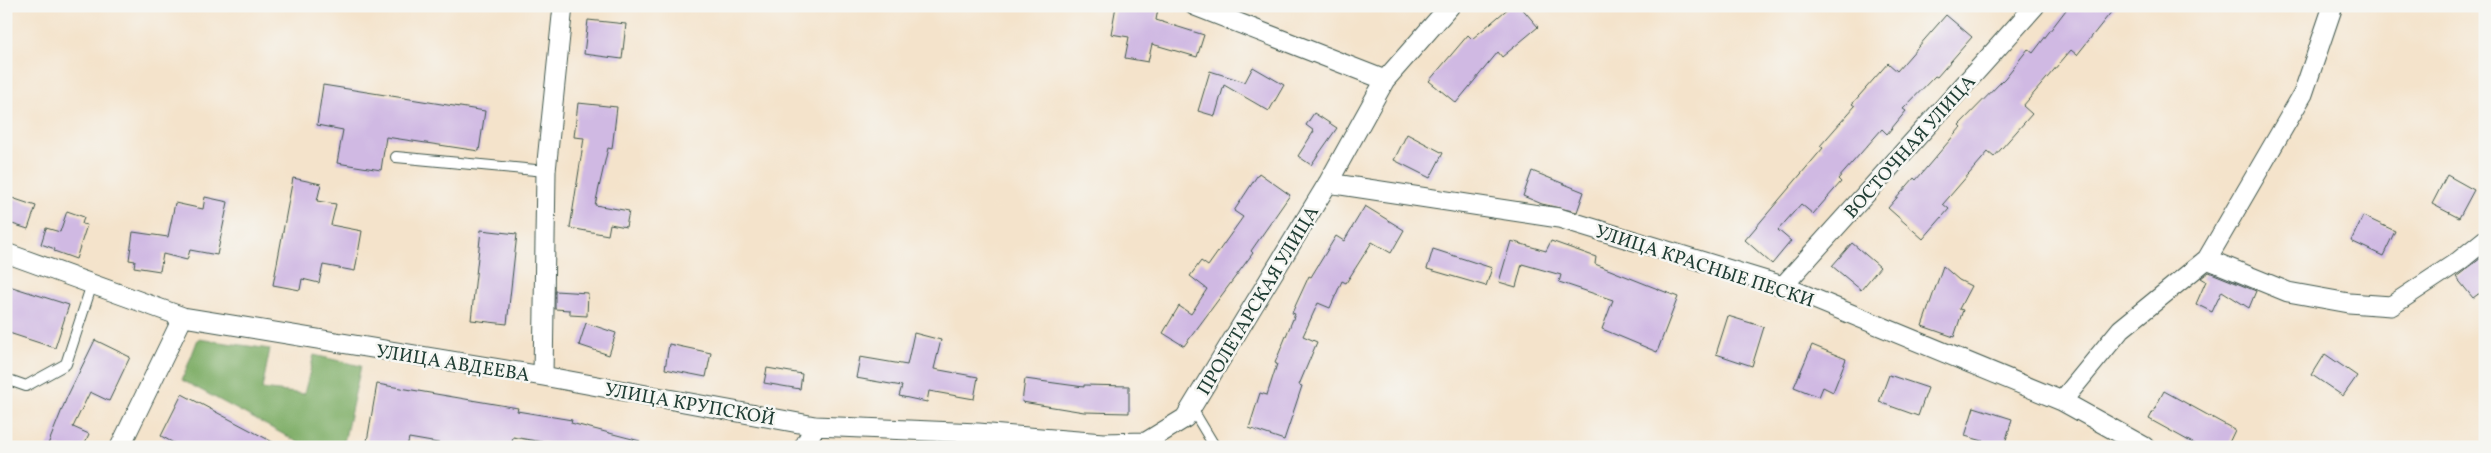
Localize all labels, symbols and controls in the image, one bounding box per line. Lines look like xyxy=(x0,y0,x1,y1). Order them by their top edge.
street label: ВОСТОЧНАЯ УЛИЦА xyxy=(1839,70,1982,225)
street label: ПРОЛЕТАРСКАЯ УЛИЦА xyxy=(1192,201,1326,401)
street label: УЛИЦА КРАСНЫЕ ПЕСКИ xyxy=(1592,219,1817,315)
street label: УЛИЦА АВДЕЕВА xyxy=(374,339,531,389)
street label: УЛИЦА КРУПСКОЙ xyxy=(602,377,777,433)

